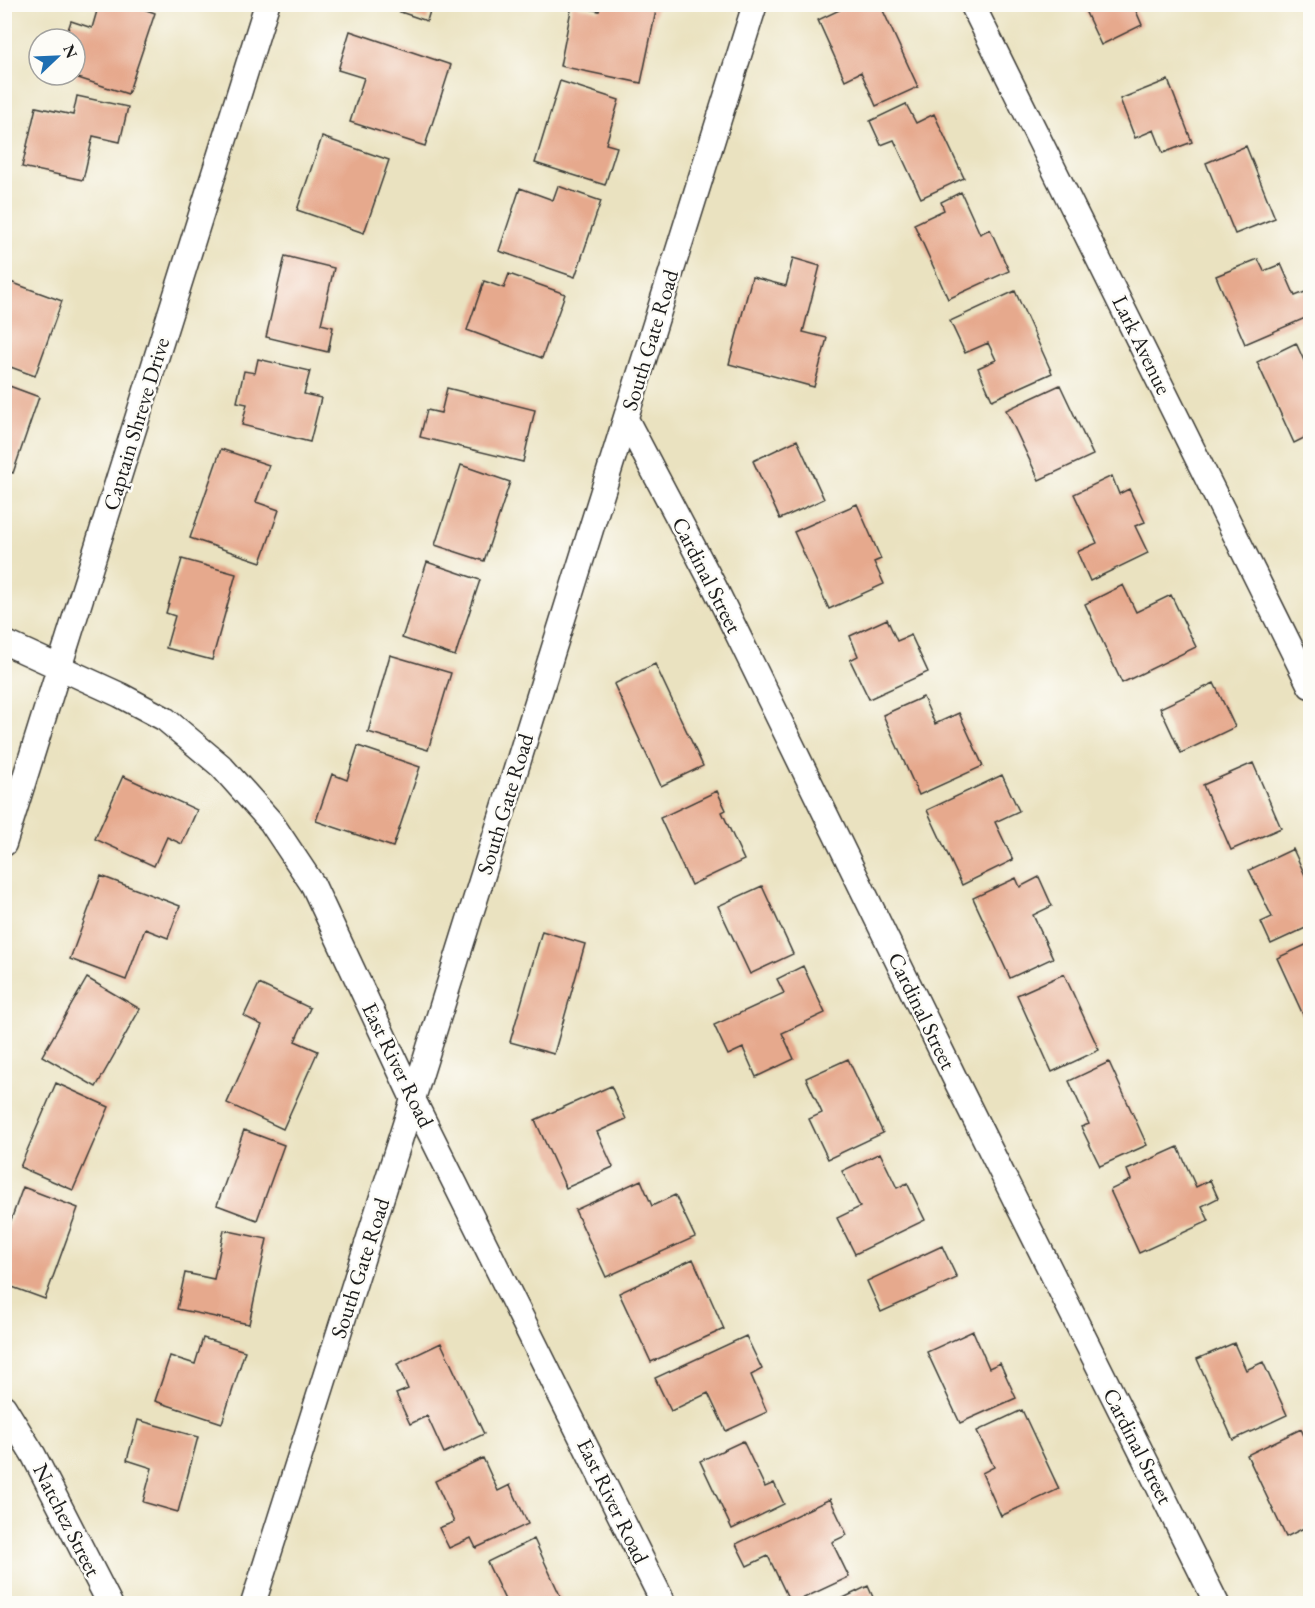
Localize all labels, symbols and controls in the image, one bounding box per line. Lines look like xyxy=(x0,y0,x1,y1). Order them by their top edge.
north arrow xyxy=(27,27,87,87)
text: N xyxy=(58,41,83,61)
street label: South Gate Road xyxy=(615,265,685,414)
street label: Lark Avenue xyxy=(1106,291,1179,400)
street label: Captain Shreve Drive xyxy=(96,334,176,514)
street label: Cardinal Street xyxy=(665,512,749,638)
street label: South Gate Road xyxy=(470,729,540,878)
street label: Cardinal Street xyxy=(881,948,963,1074)
street label: East River Road xyxy=(355,998,441,1133)
street label: South Gate Road xyxy=(324,1193,397,1342)
street label: Cardinal Street xyxy=(1096,1383,1180,1509)
street label: East River Road xyxy=(570,1434,656,1569)
street label: Natchez Street xyxy=(26,1459,108,1581)

